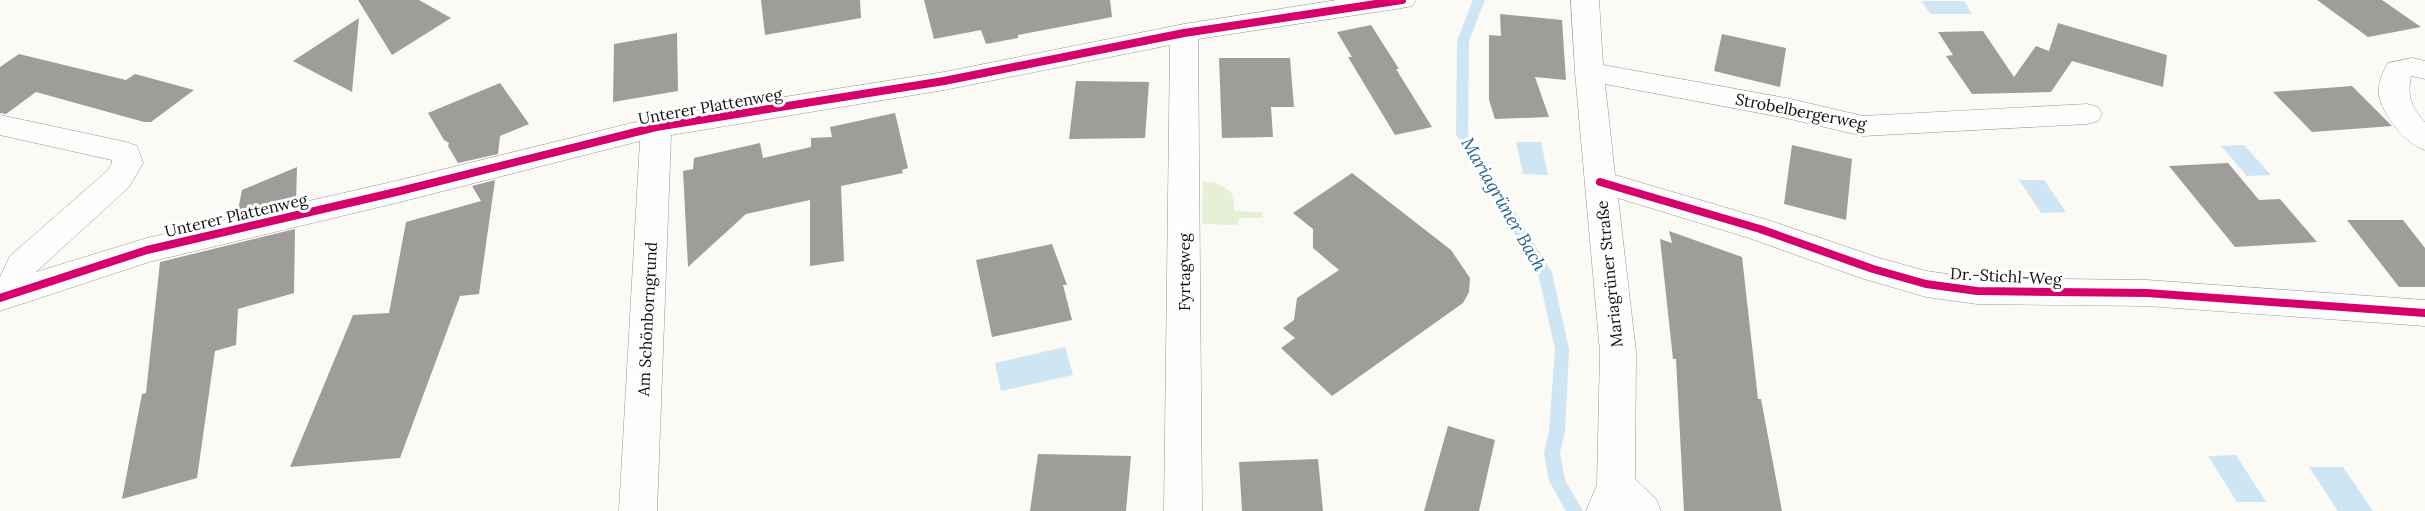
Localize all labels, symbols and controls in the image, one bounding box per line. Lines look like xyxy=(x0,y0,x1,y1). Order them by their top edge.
street label: Unterer Plattenweg xyxy=(636,83,785,129)
street label: Strobelbergerweg xyxy=(1734,88,1869,134)
water label: Mariagrüner Bach xyxy=(1456,133,1552,276)
street label: Unterer Plattenweg xyxy=(163,189,310,241)
street label: Mariagrüner Straße xyxy=(1591,199,1627,348)
street label: Fyrtagweg xyxy=(1174,232,1194,311)
street label: Am Schönborngrund xyxy=(633,241,661,398)
street label: Dr.-Stichl-Weg xyxy=(1950,263,2064,289)

